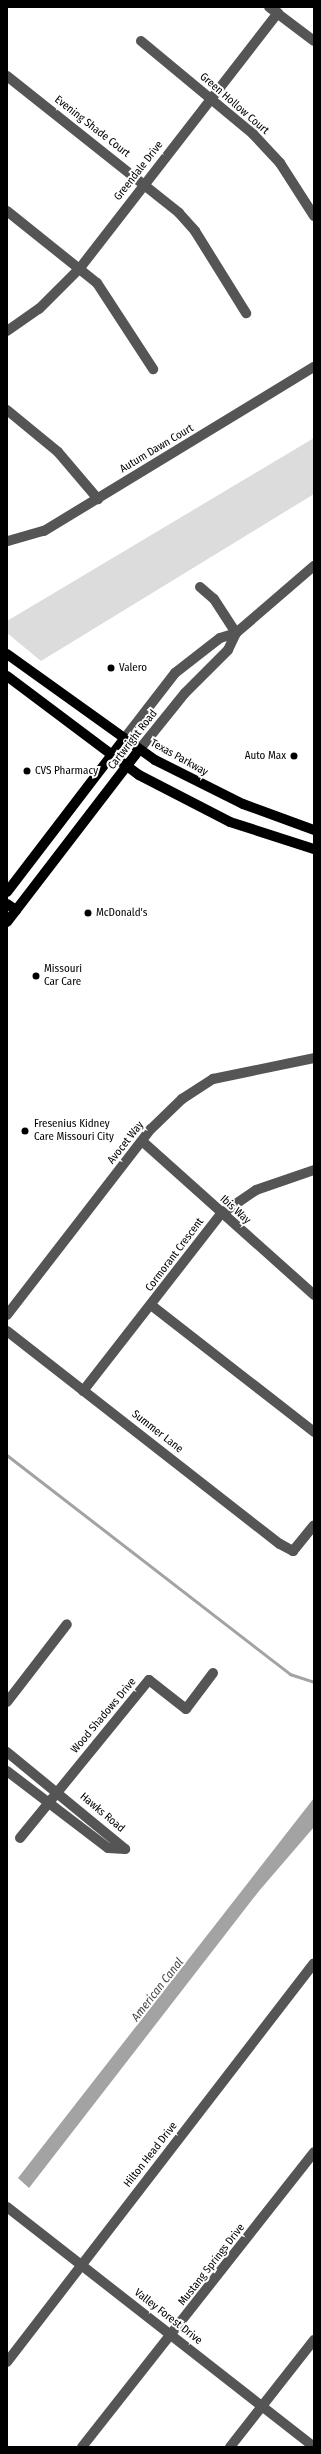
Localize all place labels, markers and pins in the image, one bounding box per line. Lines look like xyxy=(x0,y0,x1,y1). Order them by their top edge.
place label: Valero xyxy=(119,661,147,675)
marker: Valero xyxy=(106,663,116,673)
place label: Auto Max xyxy=(245,749,286,763)
marker: Auto Max xyxy=(289,751,299,761)
place label: CVS Pharmacy xyxy=(35,764,98,778)
marker: CVS Pharmacy xyxy=(22,766,32,776)
place label: McDonald's xyxy=(96,906,147,920)
marker: McDonald's xyxy=(83,908,93,918)
place label: Missouri Car Care xyxy=(44,963,82,989)
marker: Missouri Car Care xyxy=(31,971,41,981)
place label: Fresenius Kidney Care Missouri City xyxy=(34,1118,114,1144)
marker: Fresenius Kidney Care Missouri City xyxy=(19,1125,31,1137)

